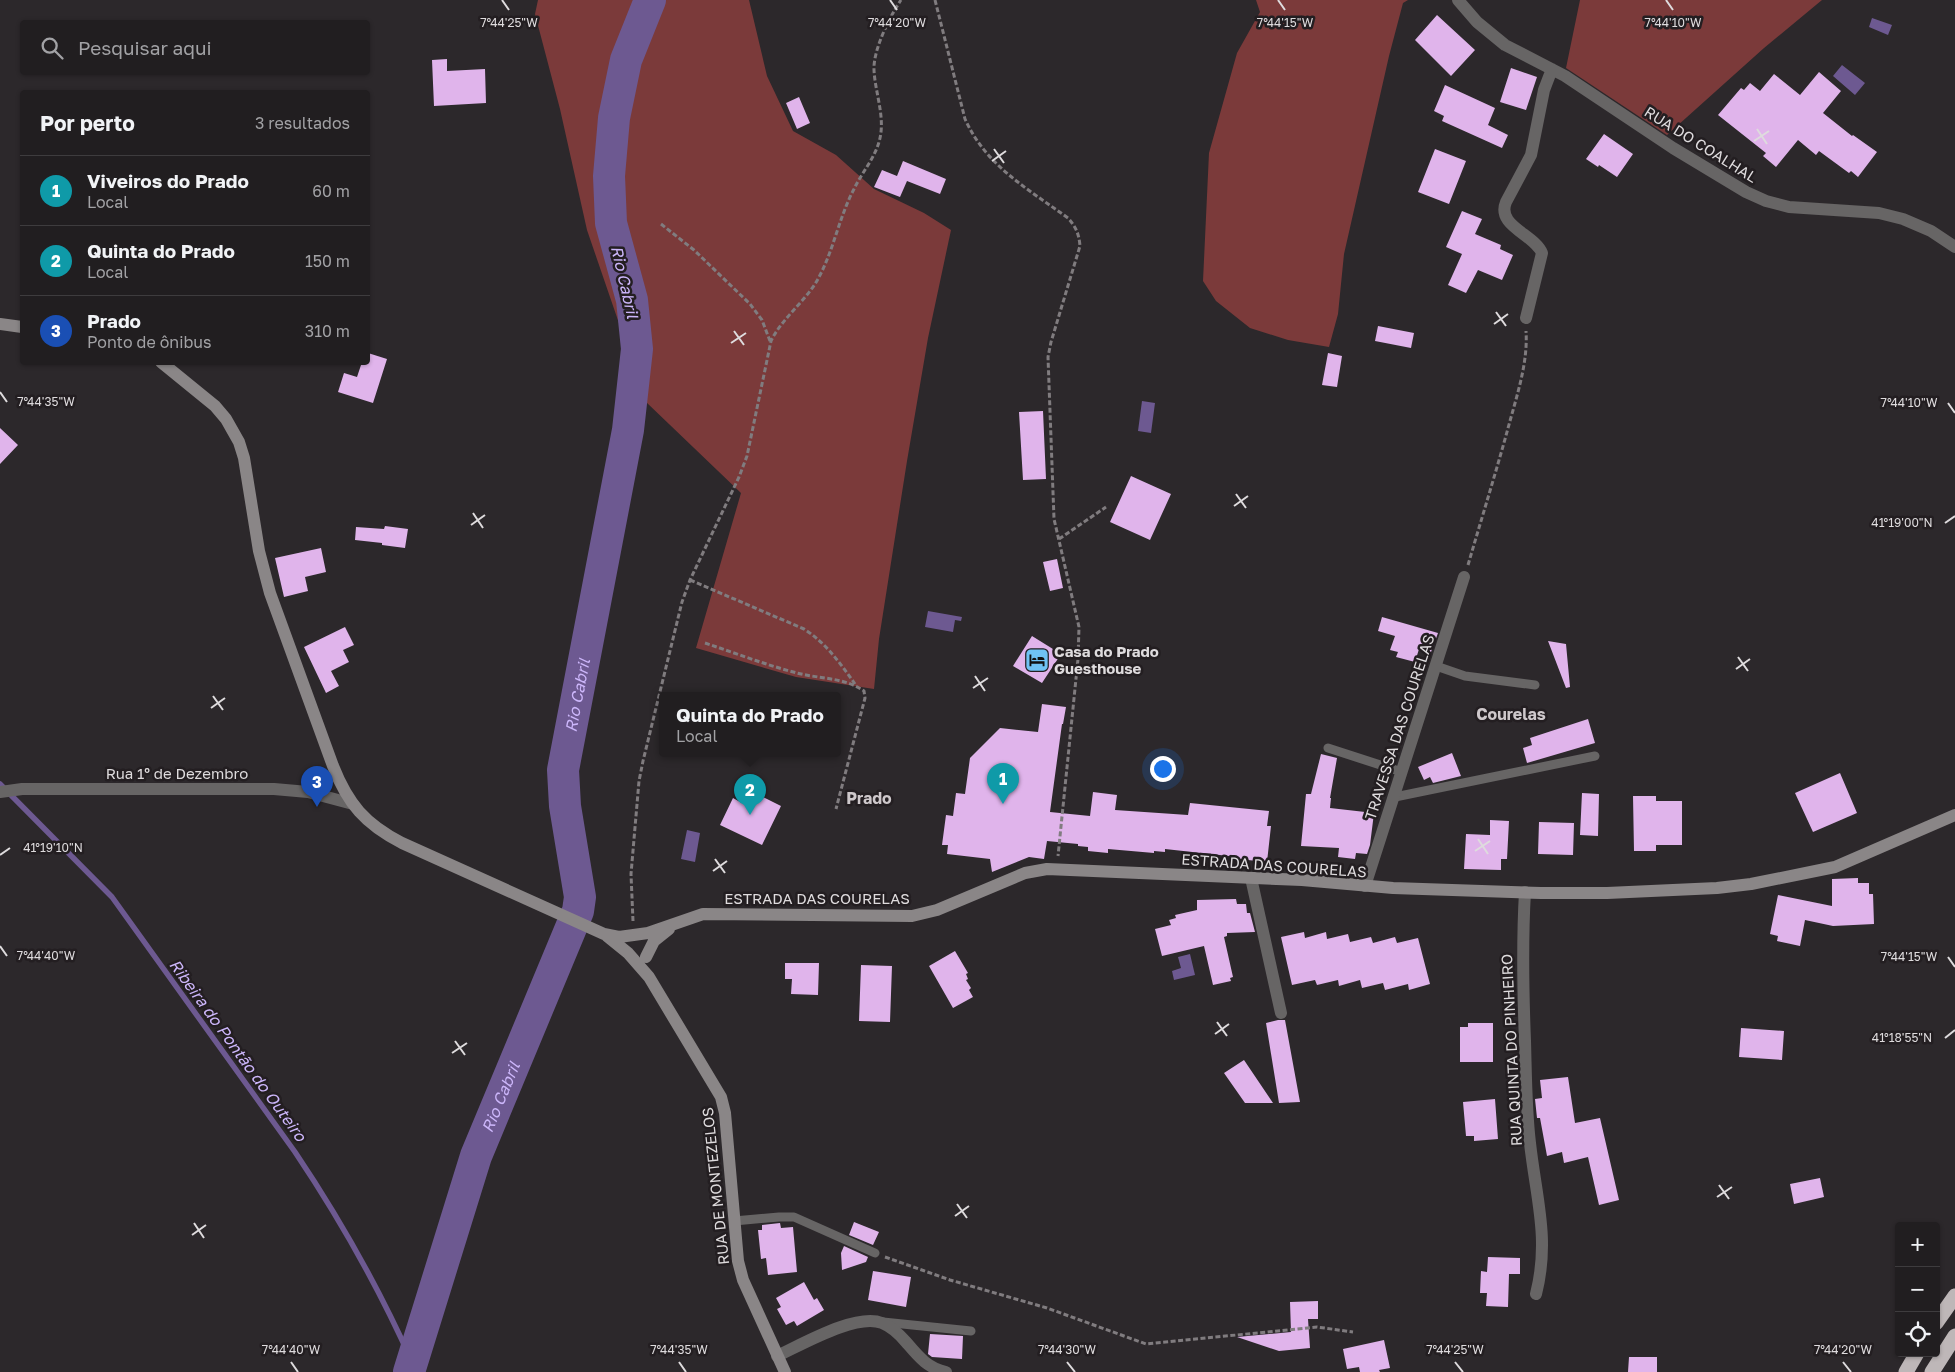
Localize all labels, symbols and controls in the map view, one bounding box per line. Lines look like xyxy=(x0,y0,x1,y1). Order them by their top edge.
text: 7°44'25"W xyxy=(480,15,538,30)
text: 7°44'20"W xyxy=(868,15,927,30)
text: 7°44'15"W xyxy=(1257,15,1314,30)
text: 7°44'10"W xyxy=(1645,15,1702,30)
search box xyxy=(20,20,370,75)
icon: search xyxy=(38,34,66,62)
text: Pesquisar aqui xyxy=(78,36,212,59)
street label: RUA DO COALHAL xyxy=(1641,102,1761,186)
text: Por perto xyxy=(40,110,135,136)
text: 3 resultados xyxy=(255,113,350,133)
text: Viveiros do Prado xyxy=(87,169,249,192)
text: 1 xyxy=(52,181,60,201)
text: 60 m xyxy=(312,181,350,201)
text: Local xyxy=(87,192,128,212)
text: Quinta do Prado xyxy=(87,239,235,262)
water label: Rio Cabril xyxy=(607,244,643,321)
text: 2 xyxy=(51,251,61,271)
text: 150 m xyxy=(305,251,350,271)
text: Local xyxy=(87,262,128,282)
text: Prado xyxy=(87,309,141,332)
text: 3 xyxy=(51,321,61,341)
text: 310 m xyxy=(305,321,350,341)
text: Ponto de ônibus xyxy=(87,332,211,352)
text: 7°44'35"W xyxy=(17,394,75,409)
text: 7°44'10"W xyxy=(1881,395,1938,410)
text: 41°19'00"N xyxy=(1871,515,1933,530)
street label: TRAVESSA DAS COURELAS xyxy=(1360,632,1438,822)
place label: Casa do Prado Guesthouse xyxy=(1054,642,1159,677)
hotel icon: Casa do Prado Guesthouse xyxy=(1024,647,1050,673)
water label: Rio Cabril xyxy=(560,656,594,734)
popup xyxy=(659,692,841,757)
text: Quinta do Prado xyxy=(676,703,824,726)
district label: Courelas xyxy=(1476,704,1546,724)
text: Local xyxy=(676,726,718,746)
your location xyxy=(1150,756,1176,782)
pin: 1 xyxy=(987,763,1019,804)
street label: Rua 1º de Dezembro xyxy=(106,764,248,782)
pin: 3 xyxy=(301,766,333,807)
pin: 2 xyxy=(734,774,766,815)
district label: Prado xyxy=(846,788,892,808)
text: 41°19'10"N xyxy=(23,840,83,855)
street label: ESTRADA DAS COURELAS xyxy=(1181,850,1367,880)
street label: ESTRADA DAS COURELAS xyxy=(724,889,910,907)
text: 7°44'40"W xyxy=(17,948,76,963)
text: 7°44'15"W xyxy=(1881,949,1938,964)
street label: RUA QUINTA DO PINHEIRO xyxy=(1497,954,1525,1146)
water label: Ribeira do Pontão do Outeiro xyxy=(165,955,312,1146)
text: 41°18'55"N xyxy=(1872,1030,1932,1045)
water label: Rio Cabril xyxy=(477,1058,524,1135)
street label: RUA DE MONTEZELOS xyxy=(698,1106,732,1266)
map controls xyxy=(1895,1222,1940,1357)
button: + xyxy=(1895,1222,1940,1267)
button: − xyxy=(1895,1267,1940,1312)
button: locate xyxy=(1895,1312,1940,1357)
text: 7°44'40"W xyxy=(262,1342,321,1357)
text: 7°44'35"W xyxy=(650,1342,708,1357)
text: 7°44'30"W xyxy=(1038,1342,1097,1357)
text: 7°44'25"W xyxy=(1426,1342,1484,1357)
text: 7°44'20"W xyxy=(1814,1342,1873,1357)

